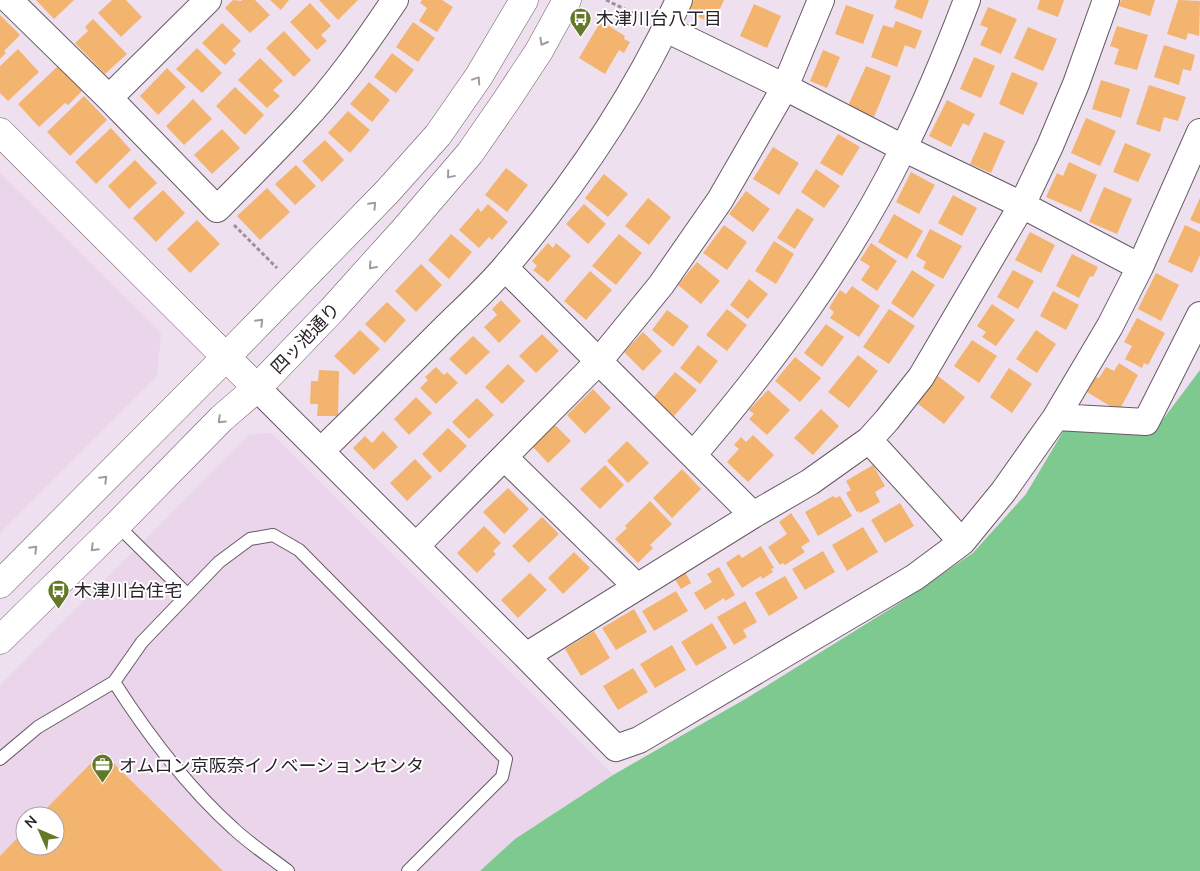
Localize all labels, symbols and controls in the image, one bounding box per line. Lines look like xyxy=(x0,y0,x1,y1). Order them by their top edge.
bus stop icon: 木津川台八丁目 xyxy=(568,6,592,37)
place label: 木津川台八丁目 xyxy=(596,7,722,30)
one-way arrow xyxy=(540,37,550,46)
one-way arrow xyxy=(470,76,480,85)
one-way arrow xyxy=(447,170,456,179)
one-way arrow xyxy=(367,202,376,211)
one-way arrow xyxy=(368,261,377,270)
street label: 四ッ池通り xyxy=(265,298,345,378)
one-way arrow xyxy=(254,318,263,327)
one-way arrow xyxy=(217,414,226,423)
one-way arrow xyxy=(98,476,107,485)
one-way arrow xyxy=(91,542,100,551)
one-way arrow xyxy=(29,546,38,555)
bus stop icon: 木津川台住宅 xyxy=(46,578,70,609)
place label: 木津川台住宅 xyxy=(74,579,182,602)
office icon: オムロン京阪奈イノベーションセンタ xyxy=(91,753,115,784)
place label: オムロン京阪奈イノベーションセンタ xyxy=(119,754,424,777)
north arrow xyxy=(15,806,65,856)
text: N xyxy=(21,812,41,832)

